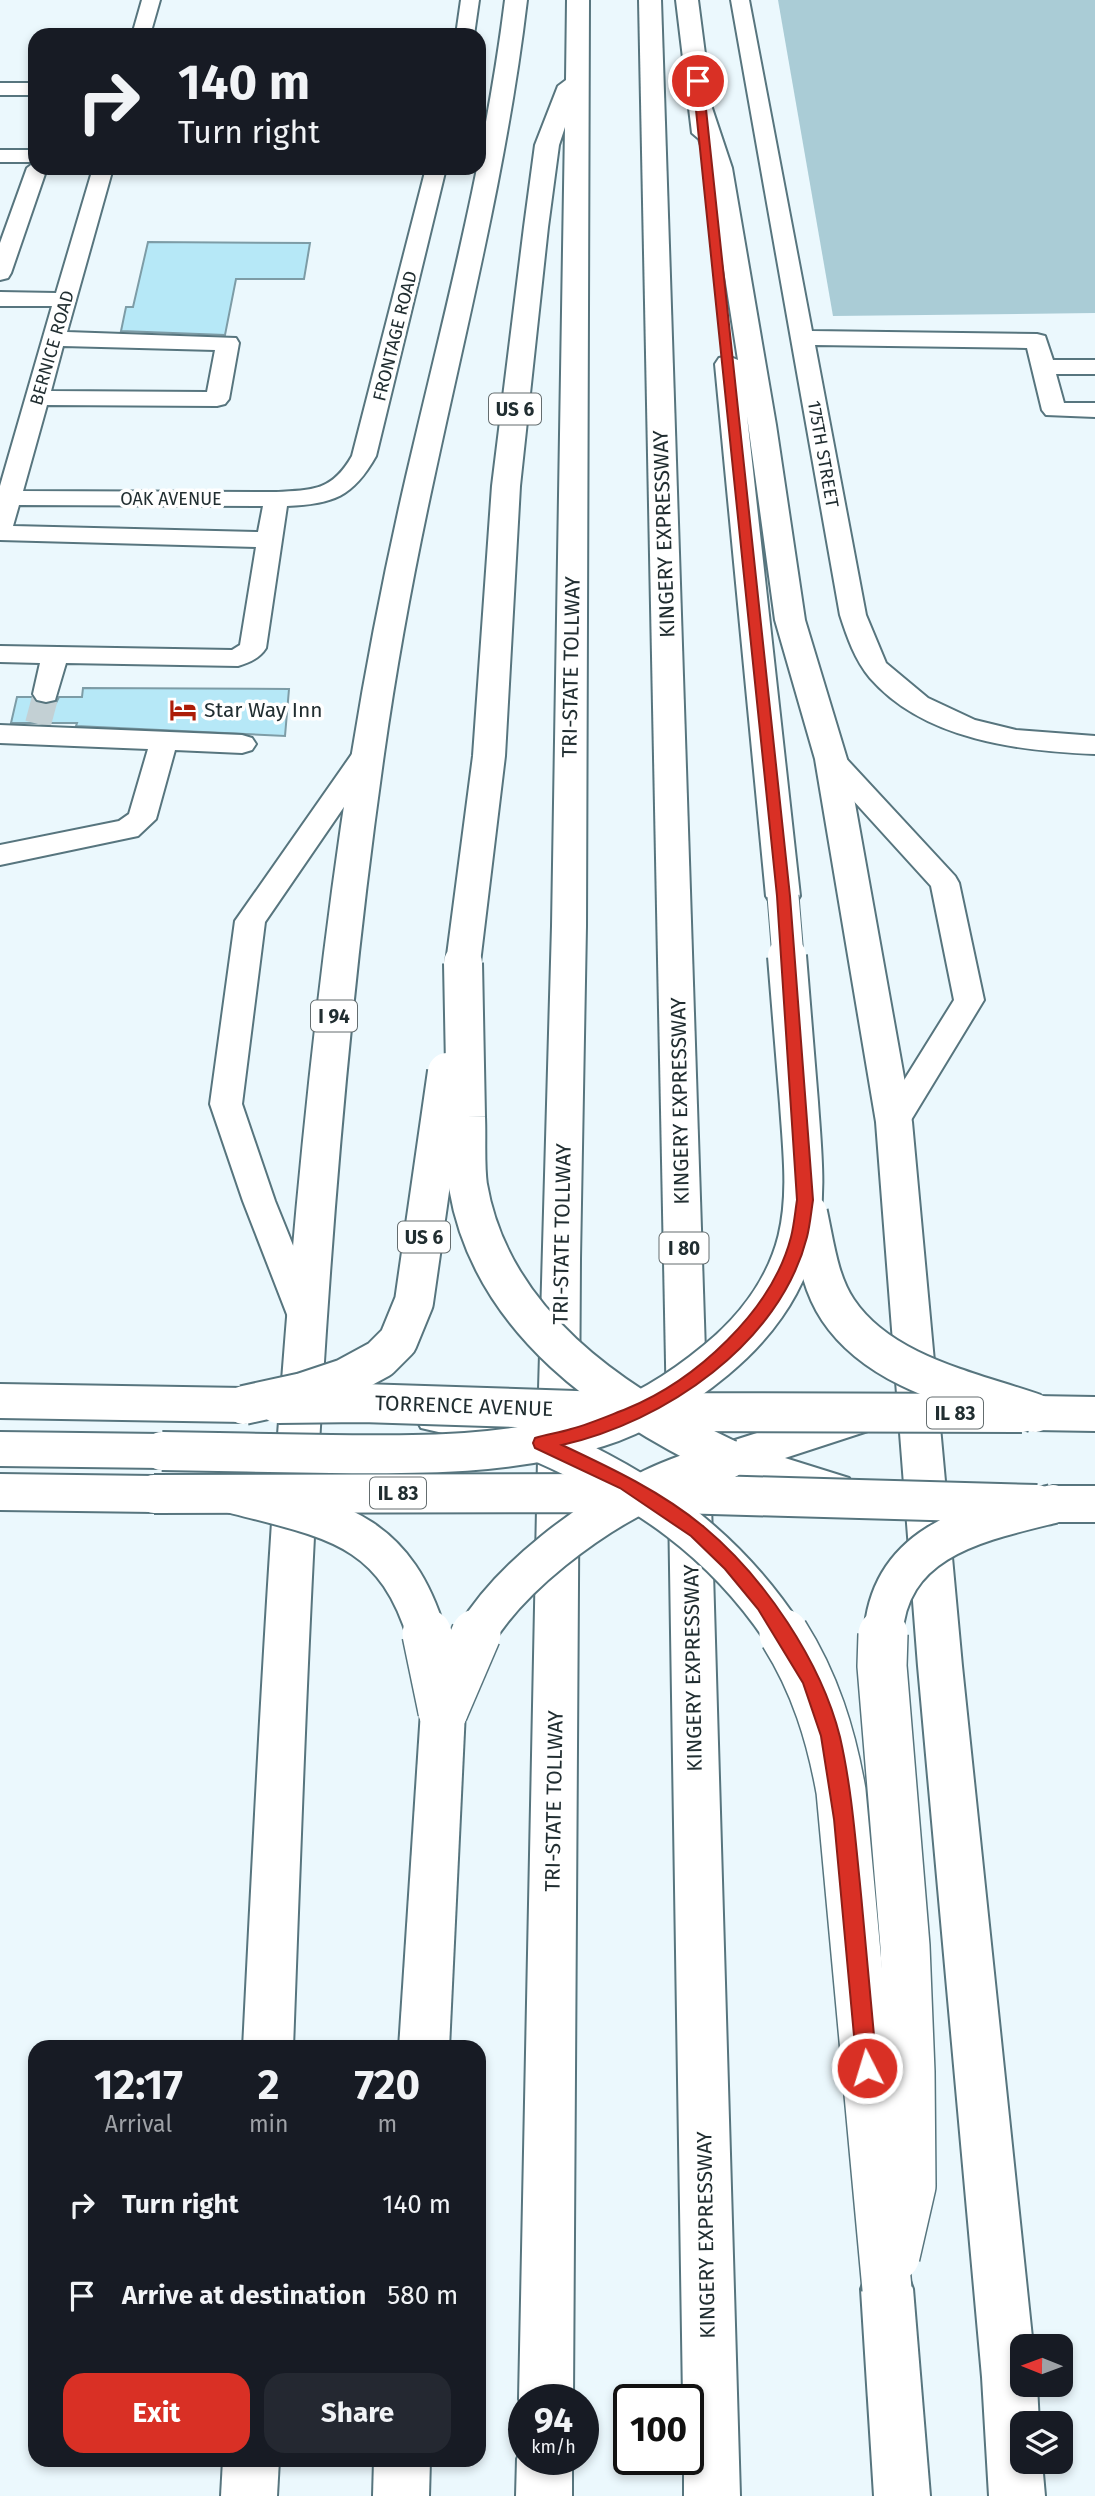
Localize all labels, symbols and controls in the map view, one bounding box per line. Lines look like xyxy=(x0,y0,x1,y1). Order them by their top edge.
pin xyxy=(668,51,728,111)
text: 140 m xyxy=(178,53,310,112)
icon: right xyxy=(63,56,154,147)
icon: arrive xyxy=(679,62,717,100)
text: Turn right xyxy=(178,113,320,151)
street label: FRONTAGE ROAD xyxy=(368,269,422,403)
street label: BERNICE ROAD xyxy=(25,288,79,408)
road number: US 6 xyxy=(489,394,541,424)
street label: 175TH STREET xyxy=(803,399,843,510)
street label: KINGERY EXPRESSWAY xyxy=(647,429,681,638)
street label: OAK AVENUE xyxy=(120,488,222,510)
street label: TRI-STATE TOLLWAY xyxy=(556,576,586,758)
hotel icon: Star Way Inn xyxy=(168,695,198,725)
place label: Star Way Inn xyxy=(204,697,323,723)
street label: KINGERY EXPRESSWAY xyxy=(665,997,695,1205)
road number: I 94 xyxy=(311,1000,357,1032)
street label: TRI-STATE TOLLWAY xyxy=(547,1143,577,1325)
road number: US 6 xyxy=(398,1222,450,1252)
road number: I 80 xyxy=(660,1232,708,1264)
street label: TORRENCE AVENUE xyxy=(374,1390,554,1422)
road number: IL 83 xyxy=(927,1398,983,1428)
road number: IL 83 xyxy=(370,1478,426,1508)
street label: KINGERY EXPRESSWAY xyxy=(678,1564,708,1772)
street label: TRI-STATE TOLLWAY xyxy=(539,1710,569,1892)
position arrow xyxy=(830,2031,904,2105)
text: 12:17 xyxy=(94,2060,183,2110)
text: 2 xyxy=(258,2060,280,2110)
text: 720 xyxy=(355,2060,420,2110)
text: Arrival xyxy=(105,2110,172,2138)
text: min xyxy=(249,2110,289,2138)
text: m xyxy=(377,2110,397,2138)
street label: KINGERY EXPRESSWAY xyxy=(691,2131,721,2339)
icon: right xyxy=(63,2186,101,2224)
text: Turn right xyxy=(122,2189,239,2220)
text: 140 m xyxy=(382,2189,451,2220)
icon: arrive xyxy=(63,2277,101,2315)
text: Arrive at destination xyxy=(122,2280,366,2311)
text: 580 m xyxy=(387,2280,458,2311)
north arrow xyxy=(1010,2334,1073,2398)
map controls xyxy=(1010,2334,1073,2474)
button: Exit xyxy=(63,2373,250,2453)
button: Share xyxy=(264,2373,451,2453)
speed limit sign: 100 xyxy=(613,2384,704,2475)
text: 94 xyxy=(534,2399,573,2441)
button: layers xyxy=(1010,2411,1073,2474)
text: km/h xyxy=(531,2436,576,2458)

